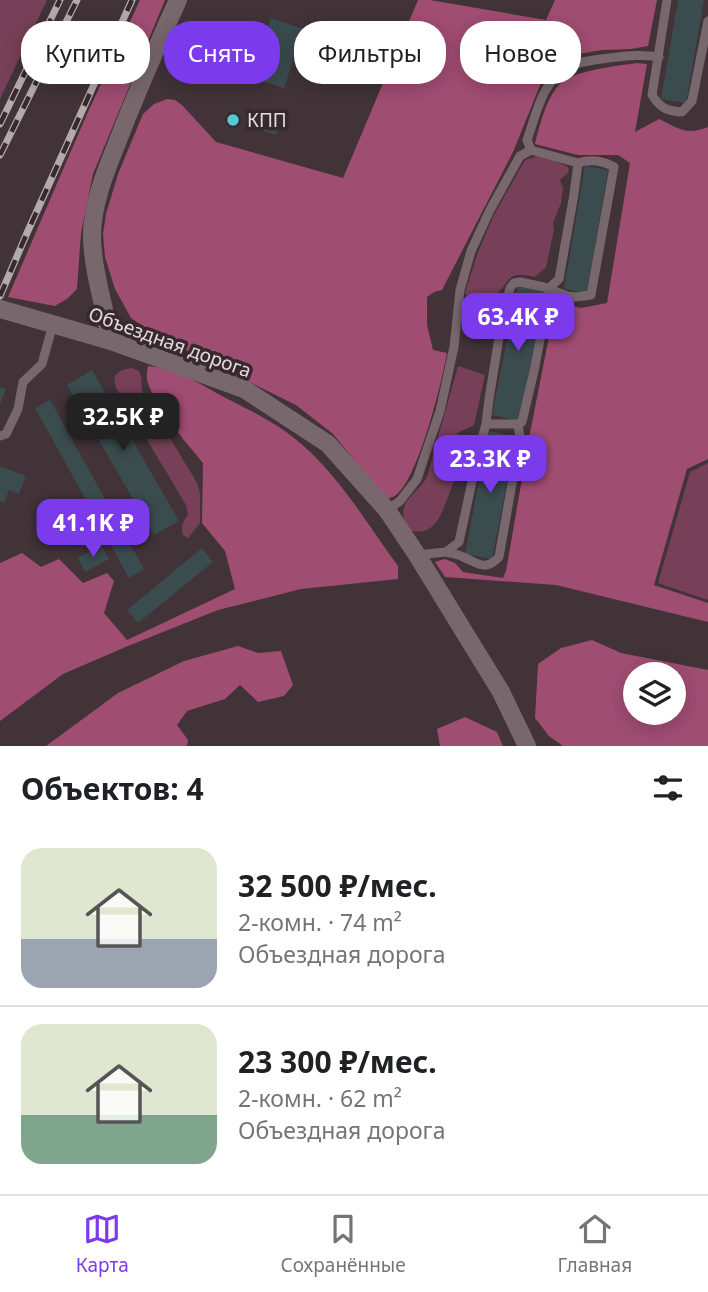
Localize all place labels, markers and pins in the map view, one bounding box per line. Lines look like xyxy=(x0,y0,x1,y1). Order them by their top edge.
place label: КПП xyxy=(247,107,287,133)
marker: КПП xyxy=(225,112,241,128)
pin: 63.4K ₽ xyxy=(453,294,583,353)
pin: 32.5K ₽ xyxy=(58,393,188,453)
pin: 23.3K ₽ xyxy=(425,435,555,495)
pin: 41.1K ₽ xyxy=(28,500,158,559)

